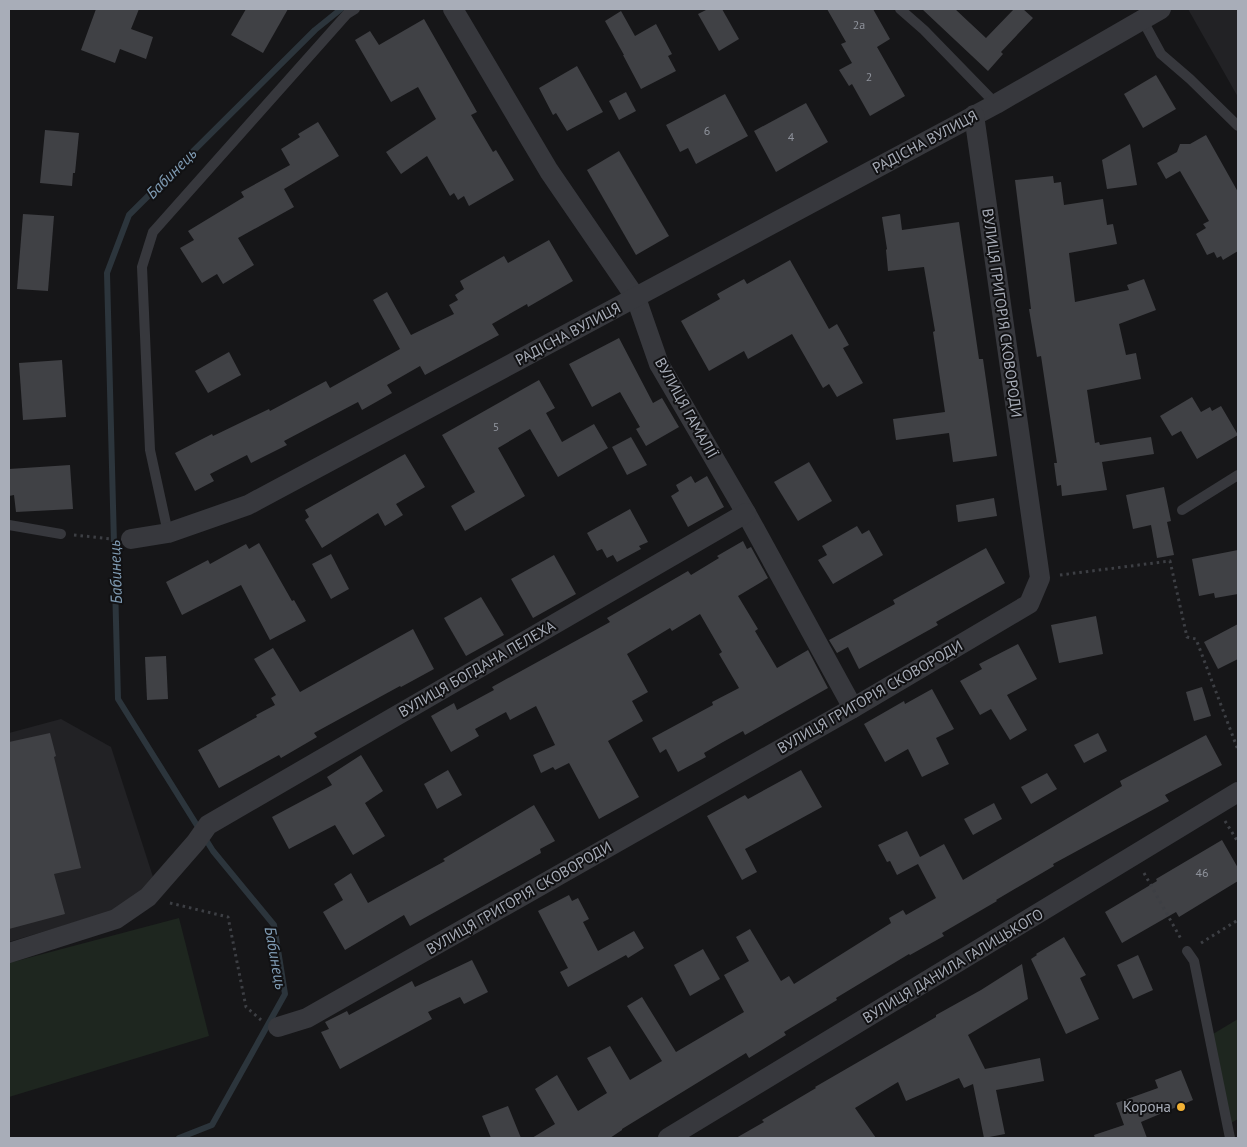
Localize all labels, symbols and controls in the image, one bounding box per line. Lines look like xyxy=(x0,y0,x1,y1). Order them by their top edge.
house number: 2а xyxy=(853,17,865,32)
house number: 2 xyxy=(866,69,872,84)
street label: РАДІСНА ВУЛИЦЯ xyxy=(869,106,981,177)
house number: 6 xyxy=(704,123,710,138)
house number: 4 xyxy=(788,129,795,144)
water label: Бабинець xyxy=(141,143,201,203)
street label: ВУЛИЦЯ ГРИГОРІЯ СКОВОРОДИ xyxy=(978,207,1027,419)
street label: РАДІСНА ВУЛИЦЯ xyxy=(512,298,624,369)
street label: ВУЛИЦЯ ГАМАЛІЇ xyxy=(651,354,722,461)
house number: 5 xyxy=(493,419,499,434)
water label: Бабинець xyxy=(104,540,126,604)
street label: ВУЛИЦЯ БОГДАНА ПЕЛЕХА xyxy=(395,616,559,721)
street label: ВУЛИЦЯ ГРИГОРІЯ СКОВОРОДИ xyxy=(774,636,966,758)
street label: ВУЛИЦЯ ГРИГОРІЯ СКОВОРОДИ xyxy=(423,837,615,959)
house number: 46 xyxy=(1195,865,1209,880)
street label: ВУЛИЦЯ ДАНИЛА ГАЛИЦЬКОГО xyxy=(859,904,1047,1027)
water label: Бабинець xyxy=(261,925,291,991)
place label: Корона xyxy=(1123,1097,1171,1116)
marker: Корона xyxy=(1175,1101,1187,1113)

